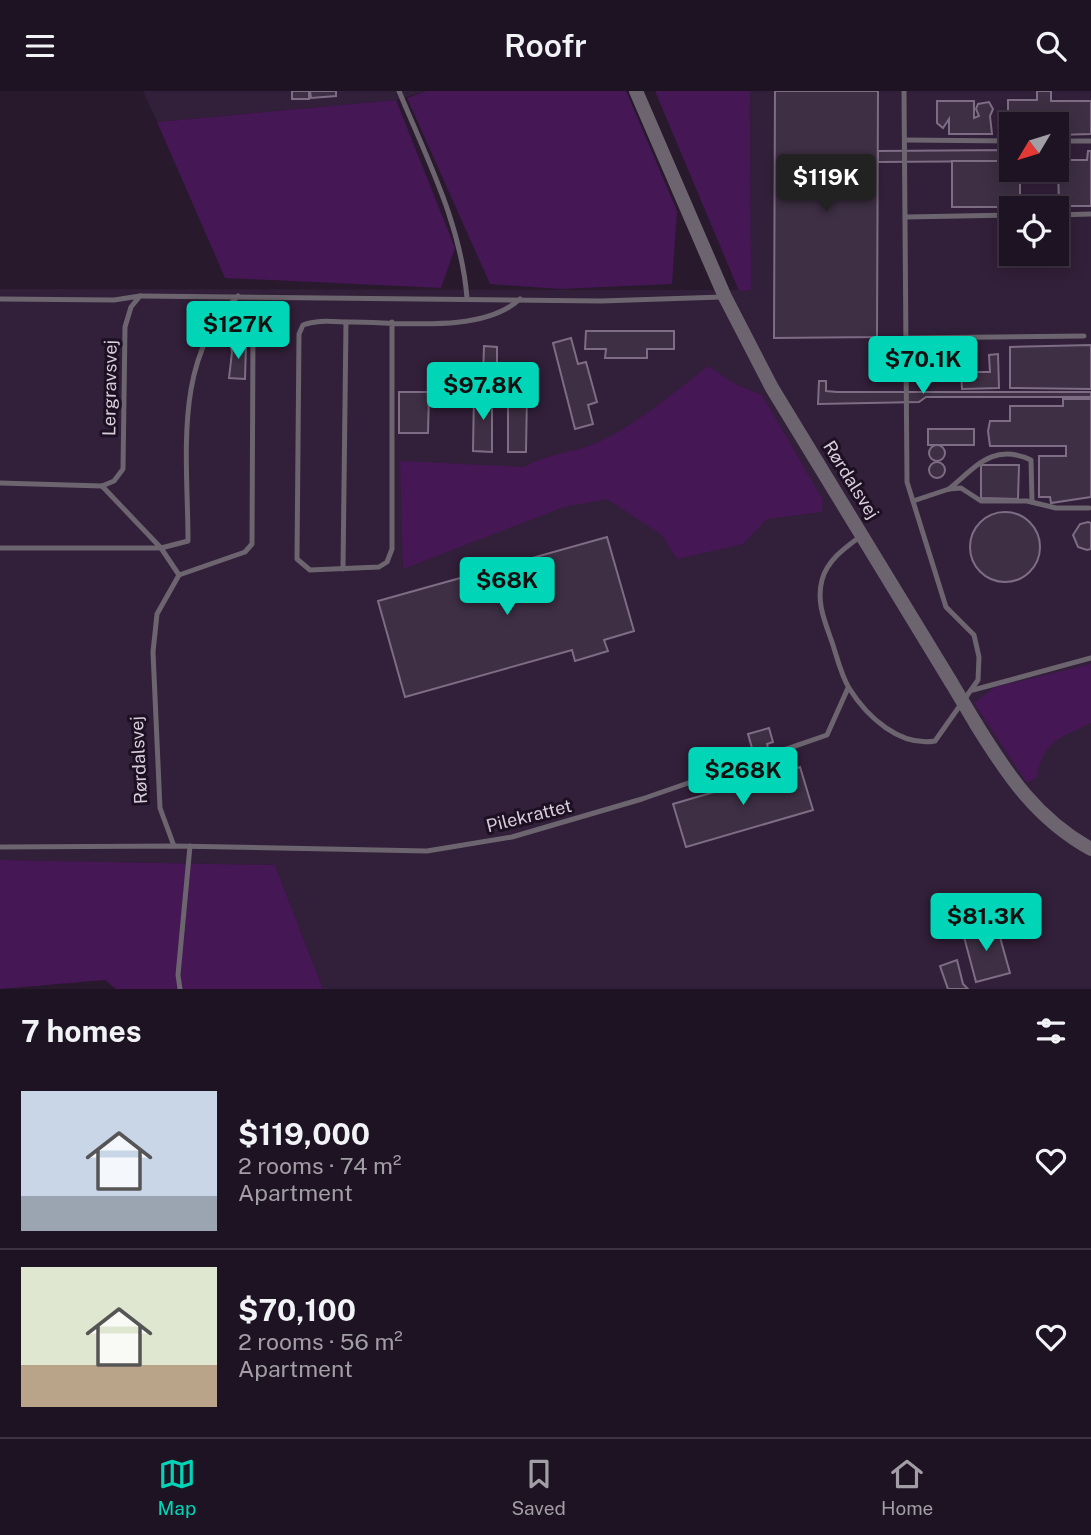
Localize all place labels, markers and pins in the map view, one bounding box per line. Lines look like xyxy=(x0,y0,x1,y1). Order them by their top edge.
pin: $119K xyxy=(777,155,875,214)
pin: $127K xyxy=(189,301,287,361)
pin: $70.1K xyxy=(866,337,980,396)
pin: $97.8K xyxy=(426,363,540,422)
pin: $68K xyxy=(466,557,548,617)
pin: $268K xyxy=(694,747,792,807)
pin: $81.3K xyxy=(929,893,1043,953)

